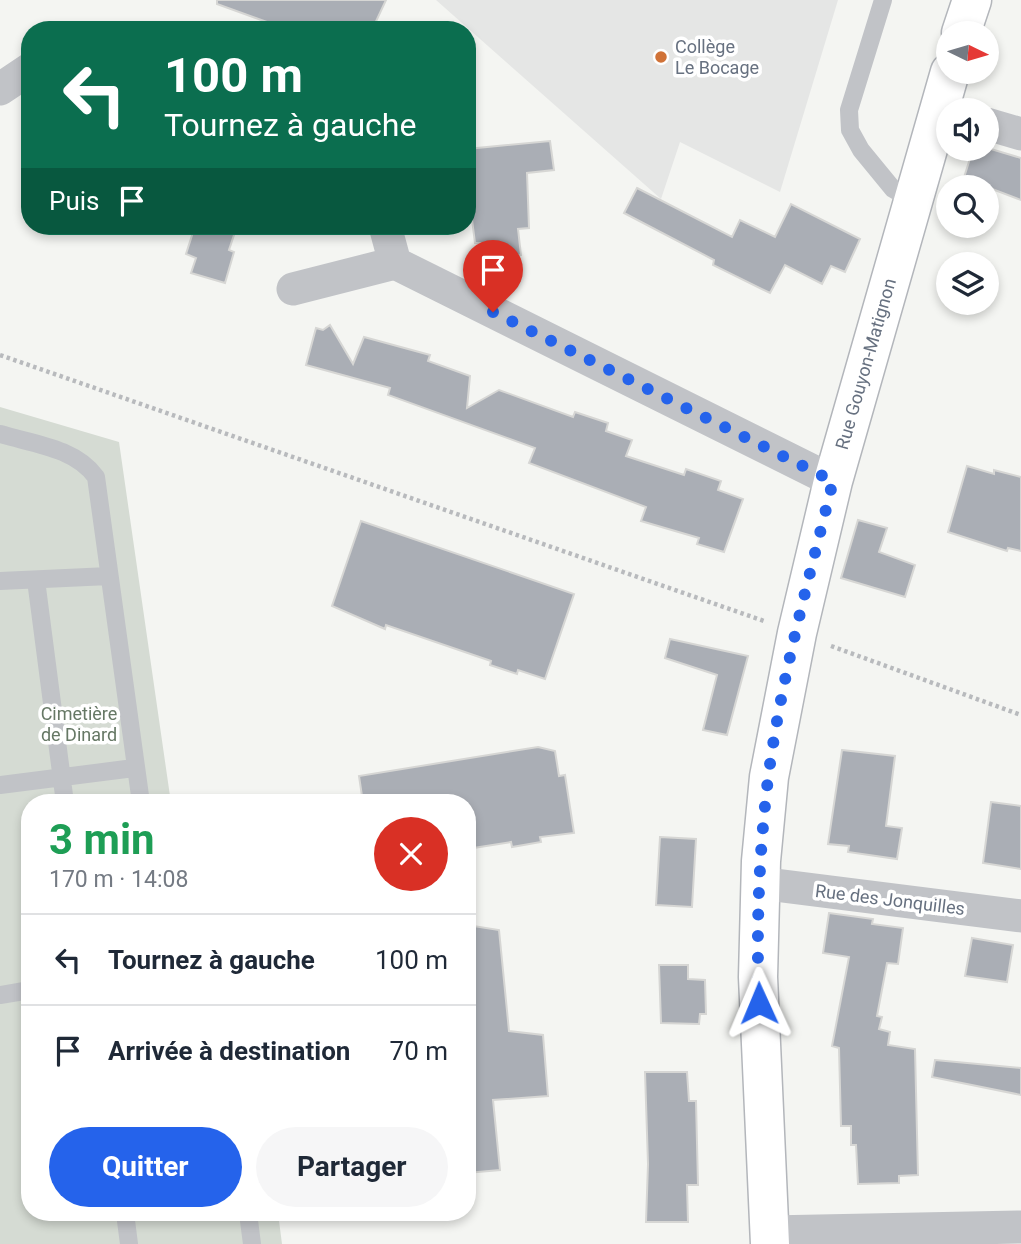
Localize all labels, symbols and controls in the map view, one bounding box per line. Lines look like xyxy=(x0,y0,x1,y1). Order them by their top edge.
north arrow xyxy=(936,21,999,84)
map controls xyxy=(936,21,999,315)
place label: Collège Le Bocage xyxy=(675,36,759,78)
text: 100 m xyxy=(164,47,303,104)
icon: left xyxy=(49,49,140,140)
marker: Collège Le Bocage xyxy=(653,49,669,65)
button: sound xyxy=(936,98,999,161)
text: Tournez à gauche xyxy=(164,106,416,144)
button: search xyxy=(936,175,999,238)
icon: arrive xyxy=(113,182,151,220)
text: Puis xyxy=(49,186,99,216)
pin xyxy=(463,240,523,312)
icon: arrive xyxy=(474,251,512,289)
button: layers xyxy=(936,252,999,315)
street label: Rue Gouyon-Matignon xyxy=(831,276,900,452)
park label: Cimetière de Dinard xyxy=(41,703,117,745)
text: 3 min xyxy=(49,815,155,864)
button: close xyxy=(374,817,448,891)
text: 170 m · 14:08 xyxy=(49,866,188,893)
street label: Rue des Jonquilles xyxy=(814,880,966,919)
icon: left xyxy=(49,941,87,979)
text: Tournez à gauche xyxy=(108,945,315,975)
text: 100 m xyxy=(375,945,448,975)
position arrow xyxy=(722,966,796,1040)
icon: arrive xyxy=(49,1032,87,1070)
text: Arrivée à destination xyxy=(108,1036,350,1066)
text: 70 m xyxy=(390,1036,448,1066)
button: Quitter xyxy=(49,1127,242,1207)
button: Partager xyxy=(256,1127,448,1207)

